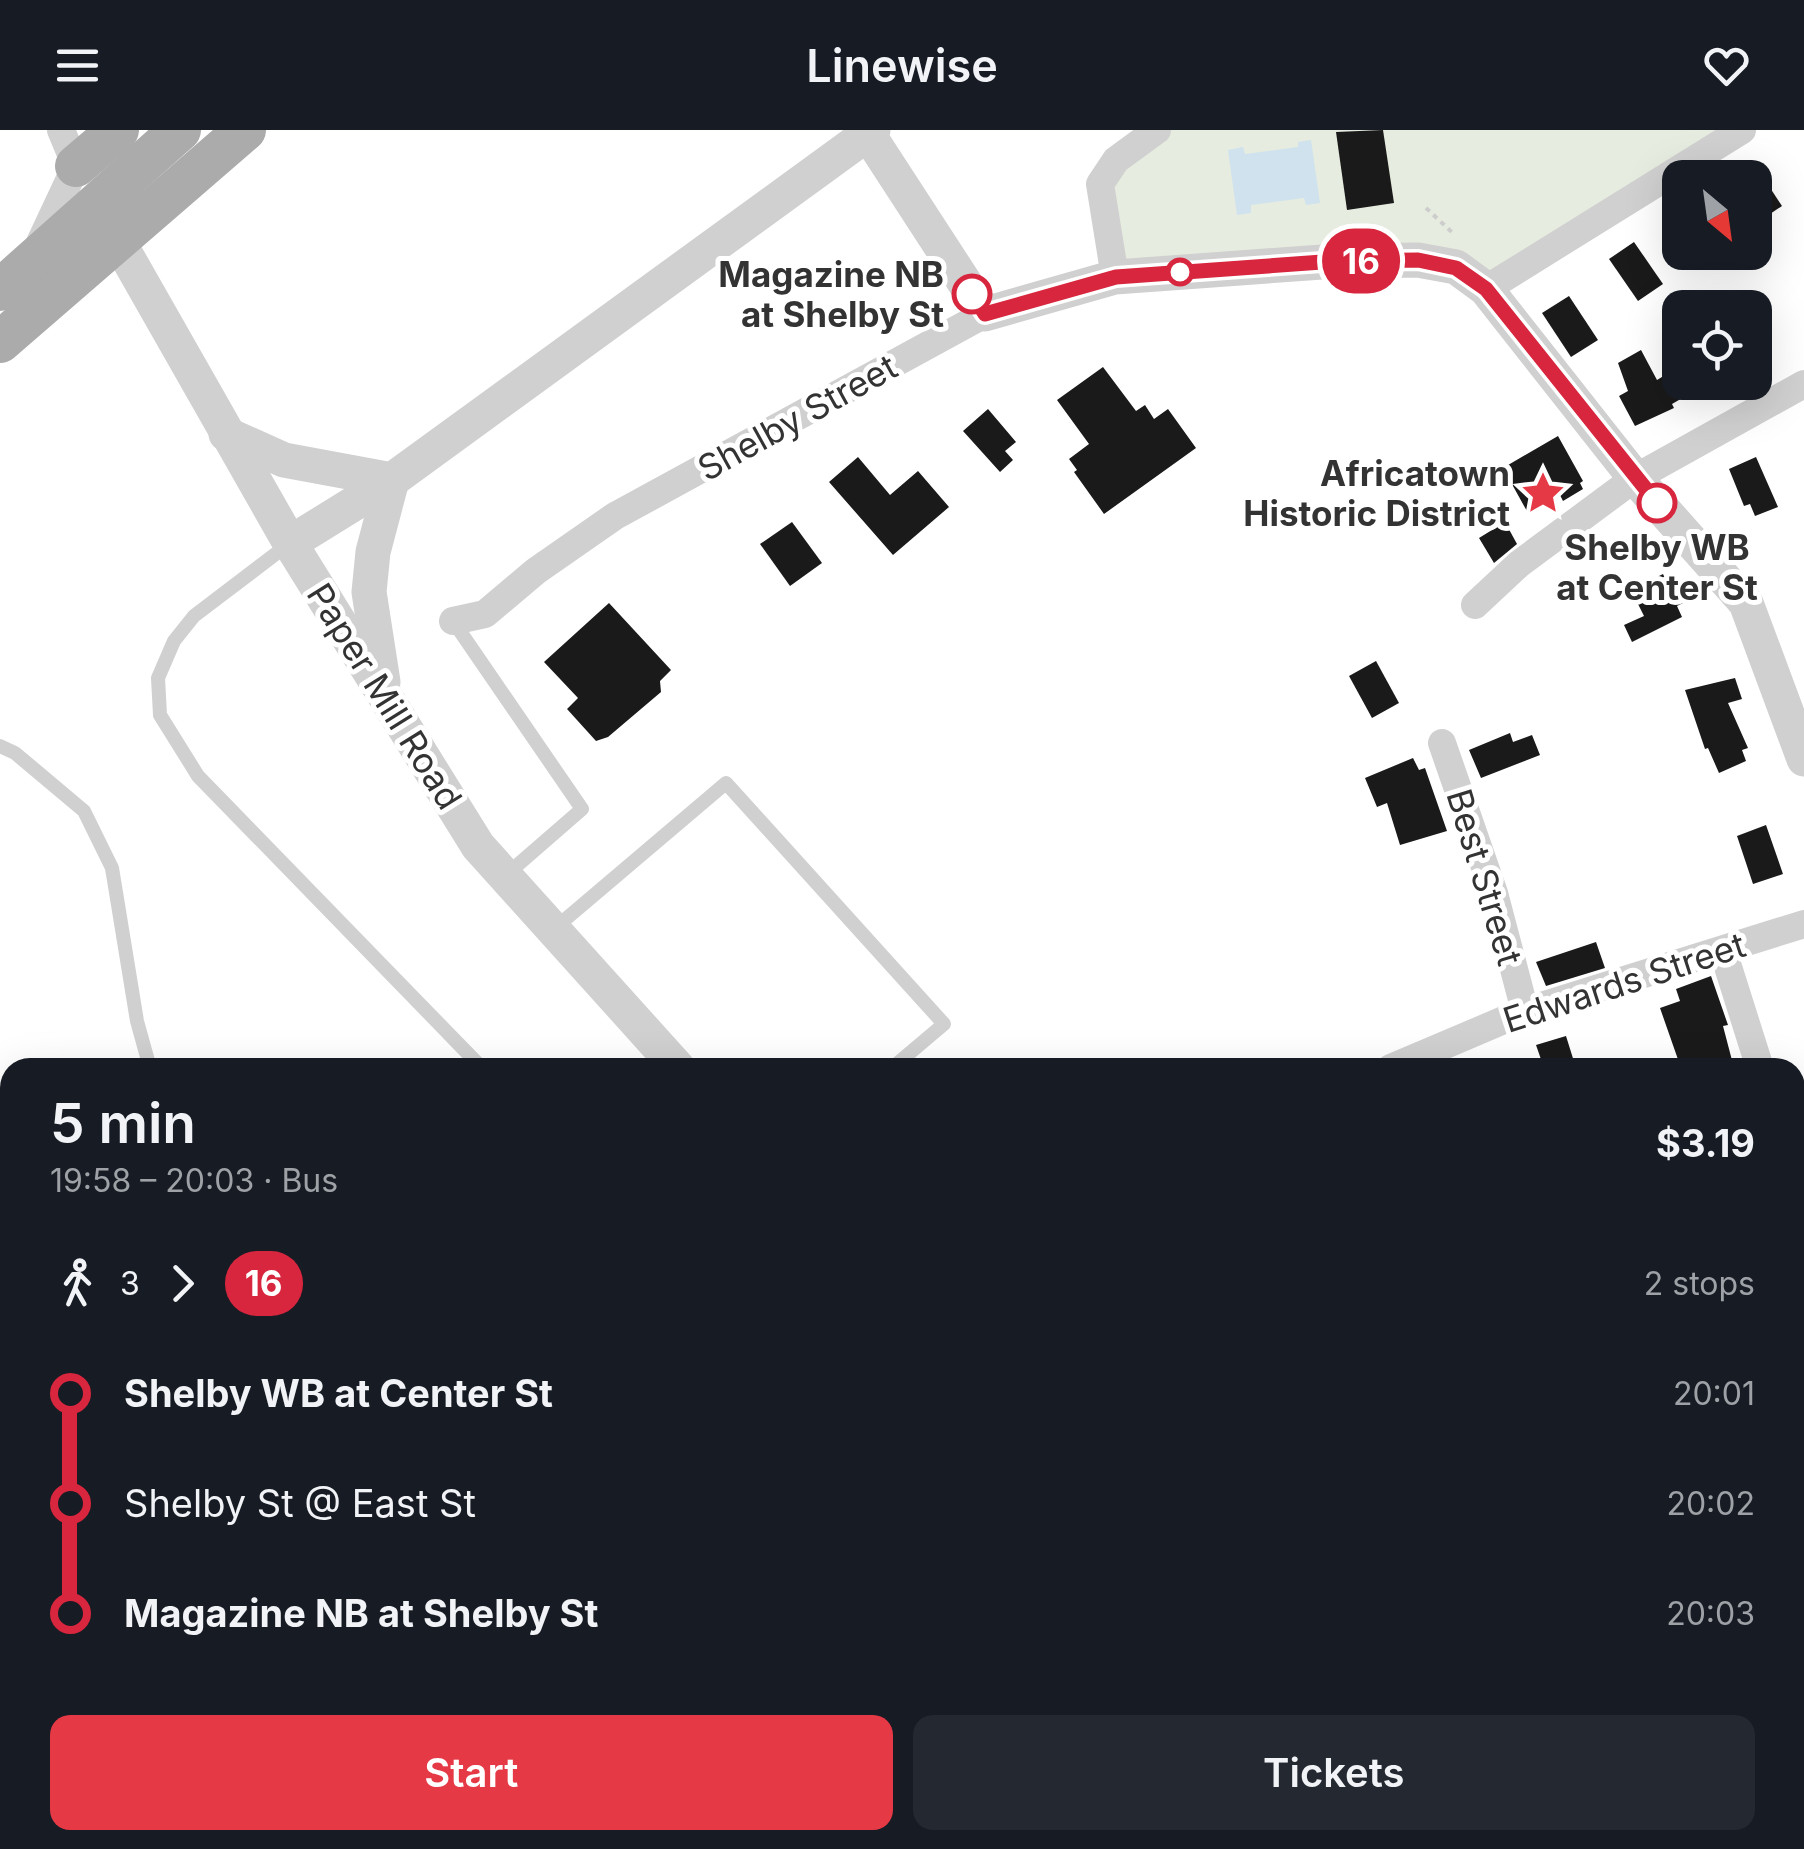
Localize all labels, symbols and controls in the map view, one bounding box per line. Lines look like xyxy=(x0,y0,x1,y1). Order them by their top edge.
icon: menu xyxy=(50,38,105,93)
text: Linewise xyxy=(806,38,998,93)
icon: heart xyxy=(1699,38,1754,93)
north arrow xyxy=(1662,160,1772,270)
map controls xyxy=(1662,160,1772,400)
line badge: 16 xyxy=(1316,228,1406,294)
text: 16 xyxy=(1342,240,1380,282)
place label: Magazine NB at Shelby St xyxy=(718,253,944,335)
unlabelled marker xyxy=(1167,259,1193,285)
marker: Magazine NB at Shelby St xyxy=(953,275,991,313)
button: locate xyxy=(1662,290,1772,400)
street label: Shelby Street xyxy=(690,345,904,489)
place label: Africatown Historic District xyxy=(1243,452,1510,534)
place icon: Africatown Historic District xyxy=(1519,469,1567,517)
marker: Shelby WB at Center St xyxy=(1638,484,1676,522)
place label: Shelby WB at Center St xyxy=(1556,526,1758,608)
street label: Paper Mill Road xyxy=(299,575,471,817)
street label: Best Street xyxy=(1438,784,1532,970)
street label: Edwards Street xyxy=(1498,923,1750,1041)
text: 5 min xyxy=(50,1090,196,1156)
text: $3.19 xyxy=(1656,1120,1755,1166)
text: 19:58 – 20:03 · Bus xyxy=(50,1161,338,1200)
icon: walk xyxy=(50,1256,105,1311)
icon: forward xyxy=(155,1256,210,1311)
text: 16 xyxy=(245,1262,283,1304)
text: 3 xyxy=(120,1264,140,1303)
text: 2 stops xyxy=(1644,1264,1755,1303)
text: Shelby WB at Center St xyxy=(124,1370,553,1416)
text: 20:01 xyxy=(1673,1374,1755,1413)
text: Shelby St @ East St xyxy=(124,1480,476,1526)
text: 20:02 xyxy=(1666,1484,1755,1523)
text: Magazine NB at Shelby St xyxy=(124,1590,598,1636)
text: 20:03 xyxy=(1666,1594,1755,1633)
button: Start xyxy=(50,1715,893,1830)
button: Tickets xyxy=(913,1715,1755,1830)

